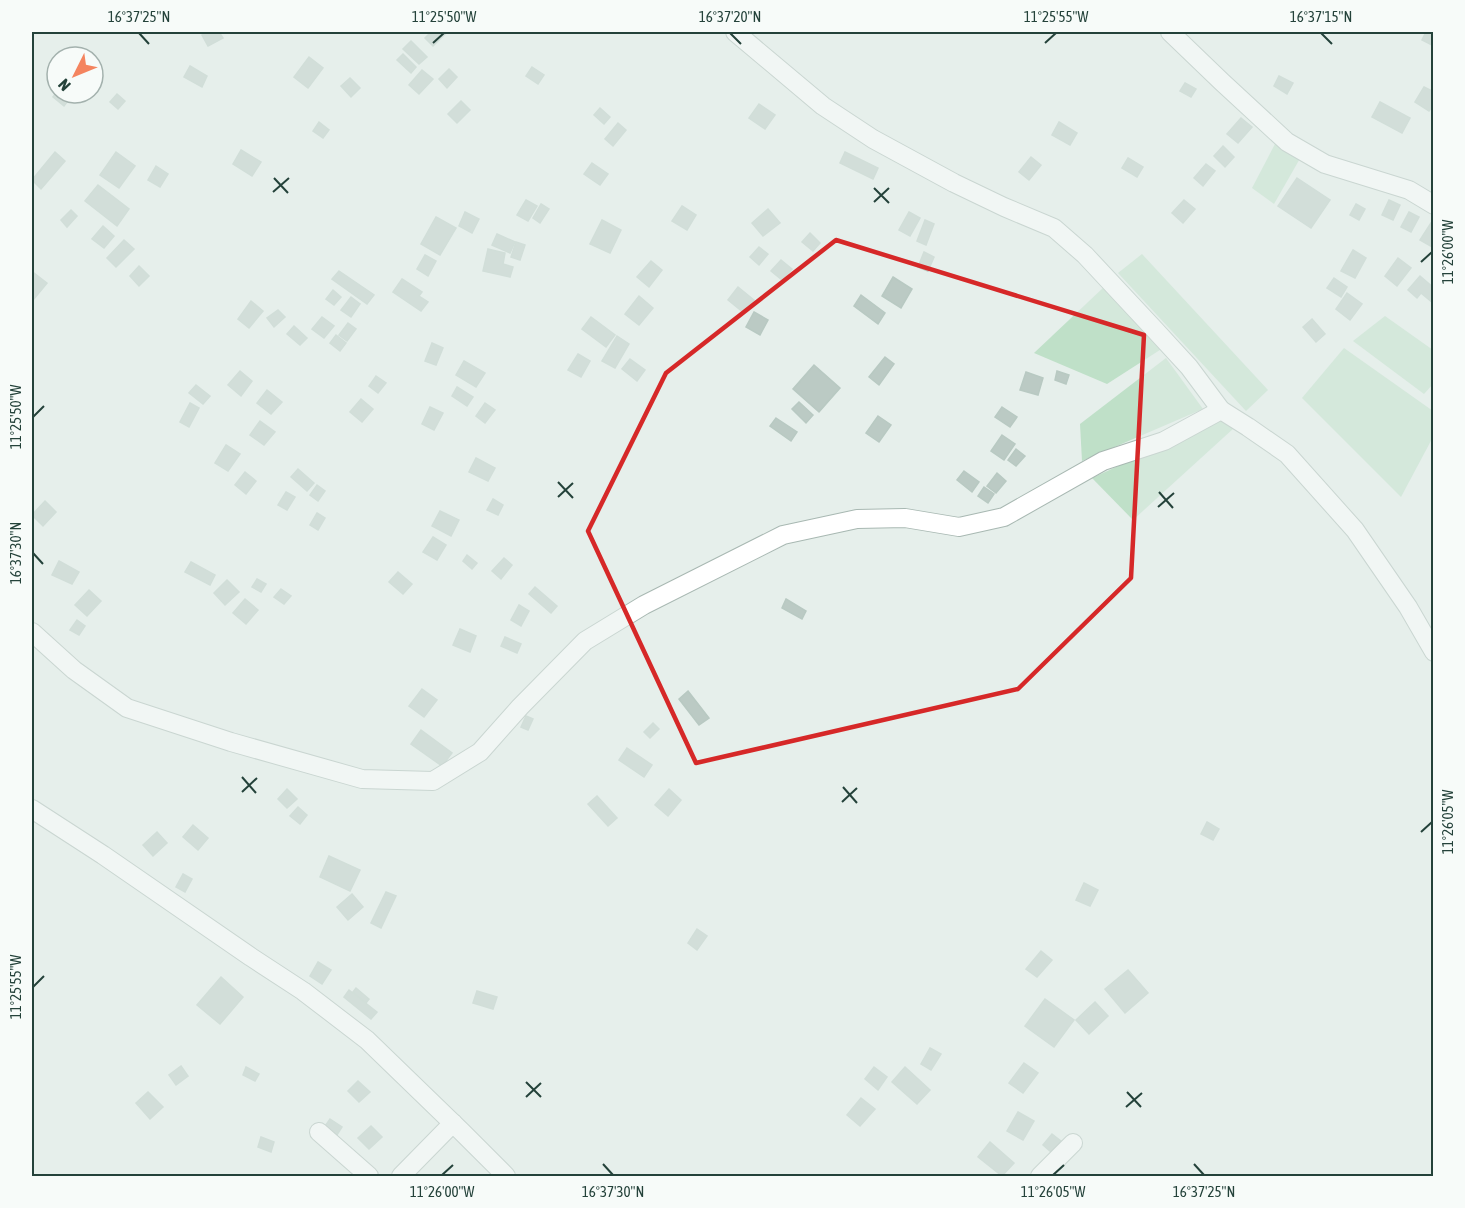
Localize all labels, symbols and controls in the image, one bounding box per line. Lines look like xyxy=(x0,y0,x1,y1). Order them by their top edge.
text: 16°37'25"N xyxy=(108,8,170,25)
text: 11°25'50"W xyxy=(412,8,476,25)
text: 16°37'20"N xyxy=(699,8,761,25)
text: 11°25'55"W xyxy=(1024,8,1088,25)
text: 16°37'15"N xyxy=(1290,8,1352,25)
north arrow xyxy=(45,45,105,105)
text: N xyxy=(54,76,74,95)
text: 11°26'00"W xyxy=(1439,220,1456,284)
text: 11°25'50"W xyxy=(7,385,24,449)
text: 16°37'30"N xyxy=(7,522,24,584)
text: 11°26'05"W xyxy=(1439,790,1456,854)
text: 11°25'55"W xyxy=(7,955,24,1019)
text: 11°26'00"W xyxy=(410,1183,474,1200)
text: 16°37'30"N xyxy=(582,1183,644,1200)
text: 11°26'05"W xyxy=(1021,1183,1085,1200)
text: 16°37'25"N xyxy=(1173,1183,1235,1200)

